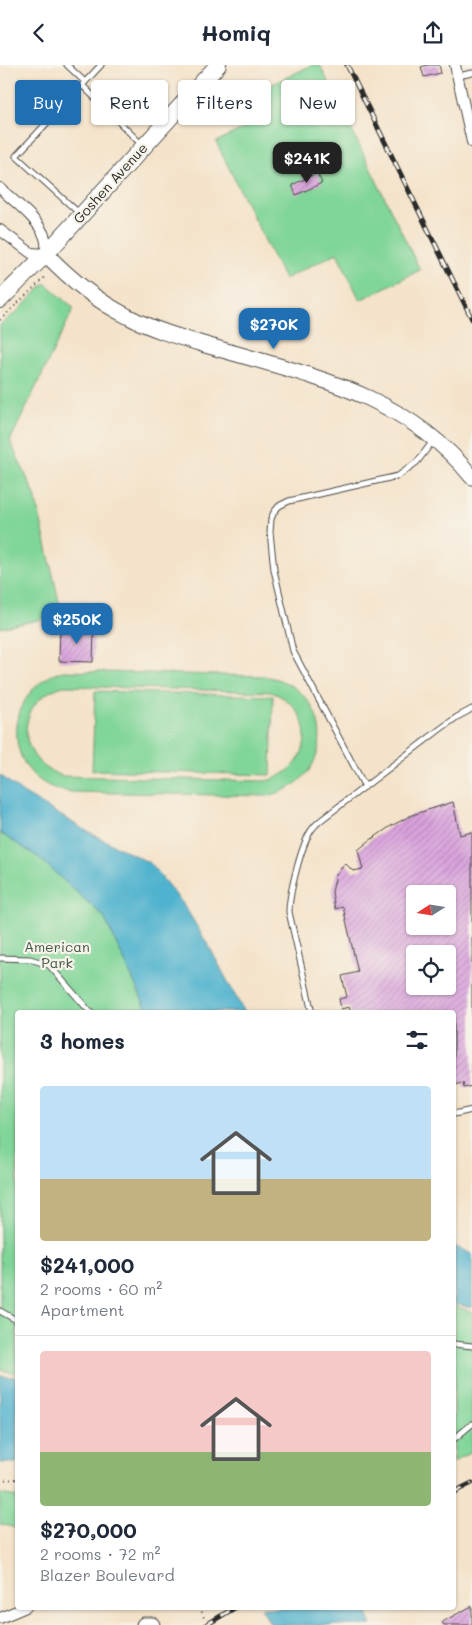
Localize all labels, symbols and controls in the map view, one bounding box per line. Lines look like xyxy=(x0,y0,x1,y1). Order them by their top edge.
text: Homiq xyxy=(201,18,271,47)
icon: back xyxy=(25,19,53,47)
icon: share xyxy=(419,19,447,47)
chip: Buy xyxy=(15,80,81,125)
chip: Rent xyxy=(91,80,168,125)
chip: Filters xyxy=(178,80,271,125)
chip: New xyxy=(281,80,355,125)
street label: Goshen Avenue xyxy=(69,138,151,228)
pin: $241K xyxy=(272,141,342,184)
text: $241K xyxy=(284,147,330,168)
pin: $270K xyxy=(239,307,309,350)
text: $270K xyxy=(250,313,298,334)
pin: $250K xyxy=(42,603,112,645)
text: $250K xyxy=(53,608,102,629)
north arrow xyxy=(406,885,456,935)
map controls xyxy=(406,885,456,995)
park label: American Park xyxy=(24,937,90,972)
button: locate xyxy=(406,945,456,995)
icon: filters xyxy=(403,1026,431,1054)
text: 3 homes xyxy=(40,1027,125,1054)
icon: home xyxy=(191,1118,281,1208)
text: $241,000 xyxy=(40,1251,134,1278)
text: 2 rooms · 60 m² xyxy=(40,1278,162,1299)
text: Apartment xyxy=(40,1299,125,1320)
icon: home xyxy=(191,1384,281,1474)
text: $270,000 xyxy=(40,1516,137,1543)
text: 2 rooms · 72 m² xyxy=(40,1543,161,1564)
text: Blazer Boulevard xyxy=(40,1564,175,1585)

